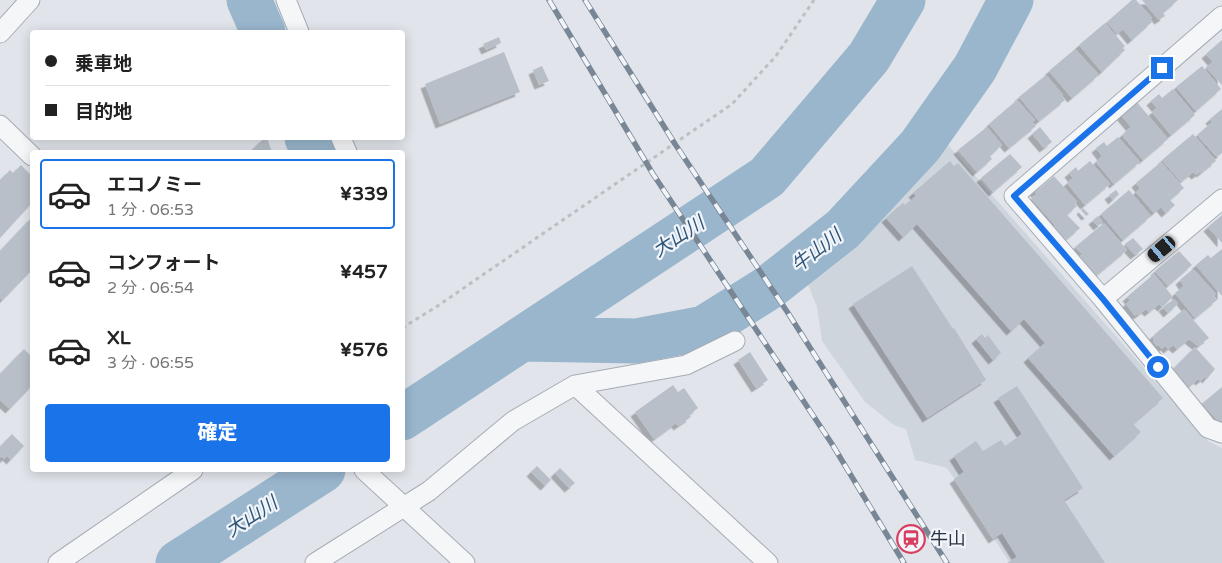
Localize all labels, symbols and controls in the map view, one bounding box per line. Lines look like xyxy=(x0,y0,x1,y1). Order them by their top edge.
text: 乗車地 xyxy=(75,53,132,75)
route end xyxy=(1151,57,1173,79)
text: 目的地 xyxy=(75,101,132,123)
icon: car xyxy=(47,172,92,217)
text: エコノミー xyxy=(107,174,202,196)
text: ¥339 xyxy=(340,183,388,205)
text: 1 分 · 06:53 xyxy=(107,200,194,220)
water label: 大山川 xyxy=(649,211,710,262)
water label: 牛山川 xyxy=(787,223,847,277)
car xyxy=(1145,234,1178,264)
icon: car xyxy=(47,250,92,295)
text: コンフォート xyxy=(107,252,220,274)
text: ¥457 xyxy=(340,261,388,283)
text: 2 分 · 06:54 xyxy=(107,278,194,298)
text: XL xyxy=(107,327,131,349)
icon: car xyxy=(47,328,92,373)
text: ¥576 xyxy=(340,339,388,361)
text: 3 分 · 06:55 xyxy=(107,353,194,373)
route start xyxy=(1147,356,1169,378)
button: 確定 xyxy=(45,404,390,462)
water label: 大山川 xyxy=(222,491,283,542)
station icon: 牛山 xyxy=(896,524,926,554)
place label: 牛山 xyxy=(930,528,966,550)

